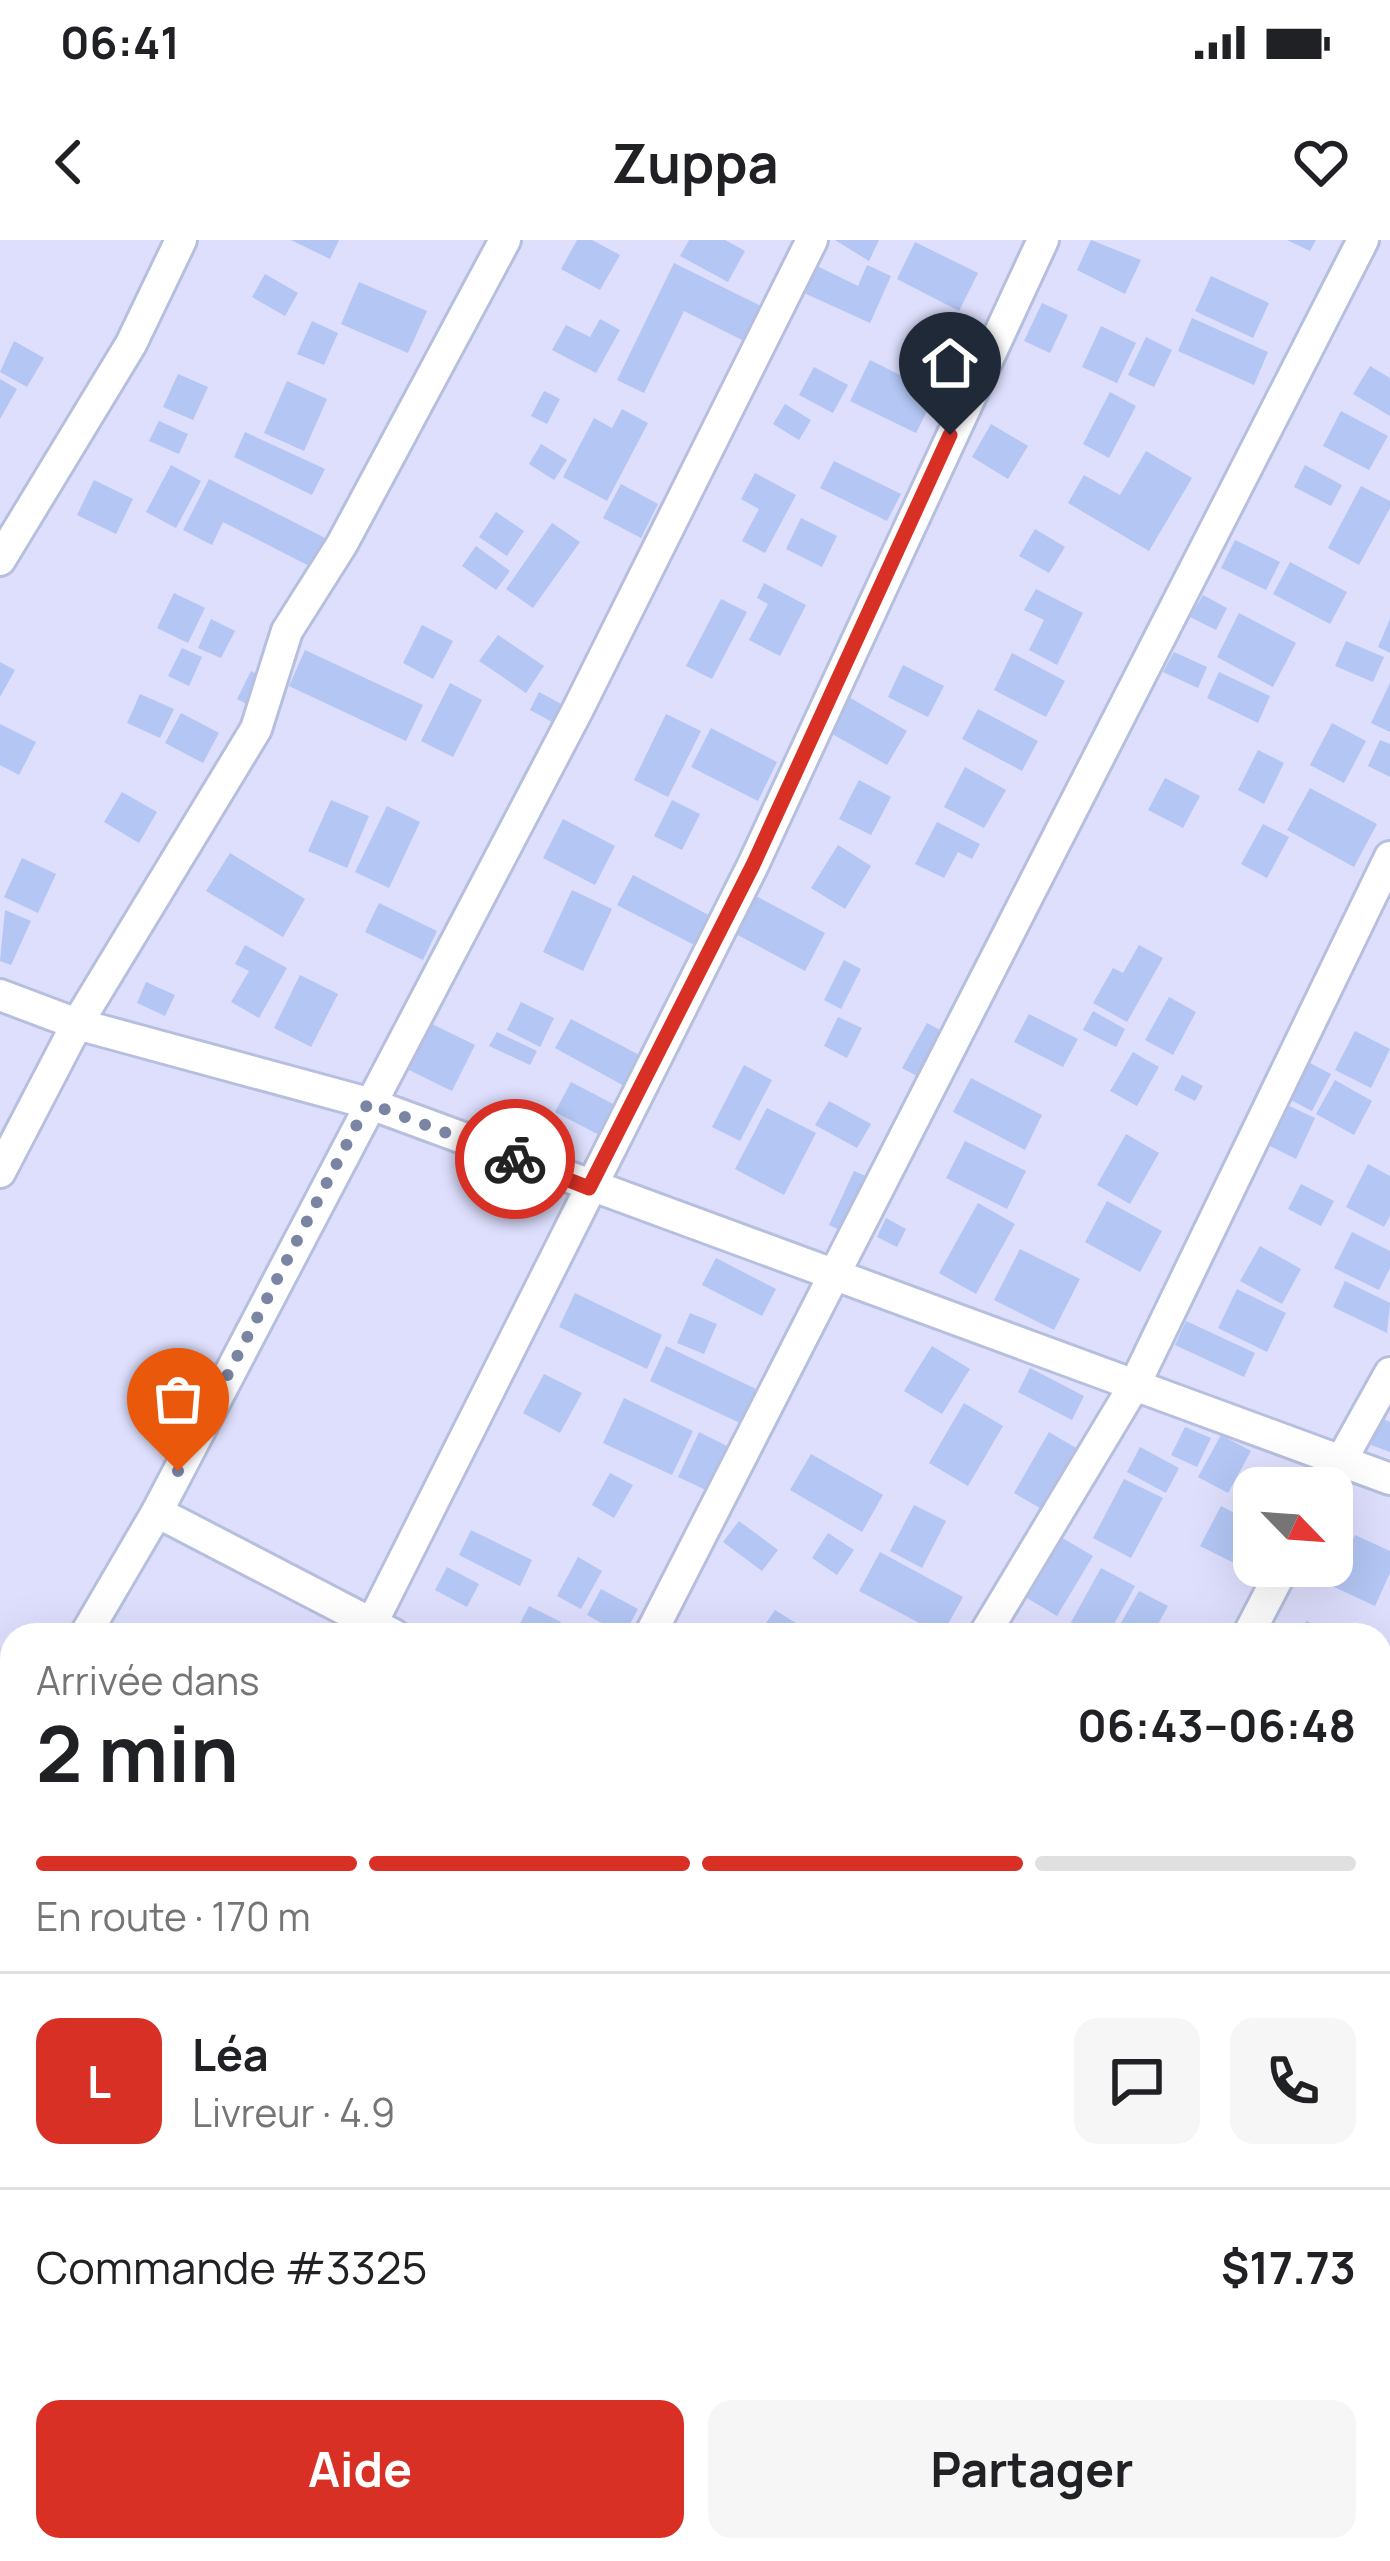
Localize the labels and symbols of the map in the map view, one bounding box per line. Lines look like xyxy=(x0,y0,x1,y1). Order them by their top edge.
pin xyxy=(899,312,1001,435)
courier xyxy=(455,1099,575,1219)
pin xyxy=(127,1348,229,1471)
north arrow xyxy=(1233,1467,1353,1587)

